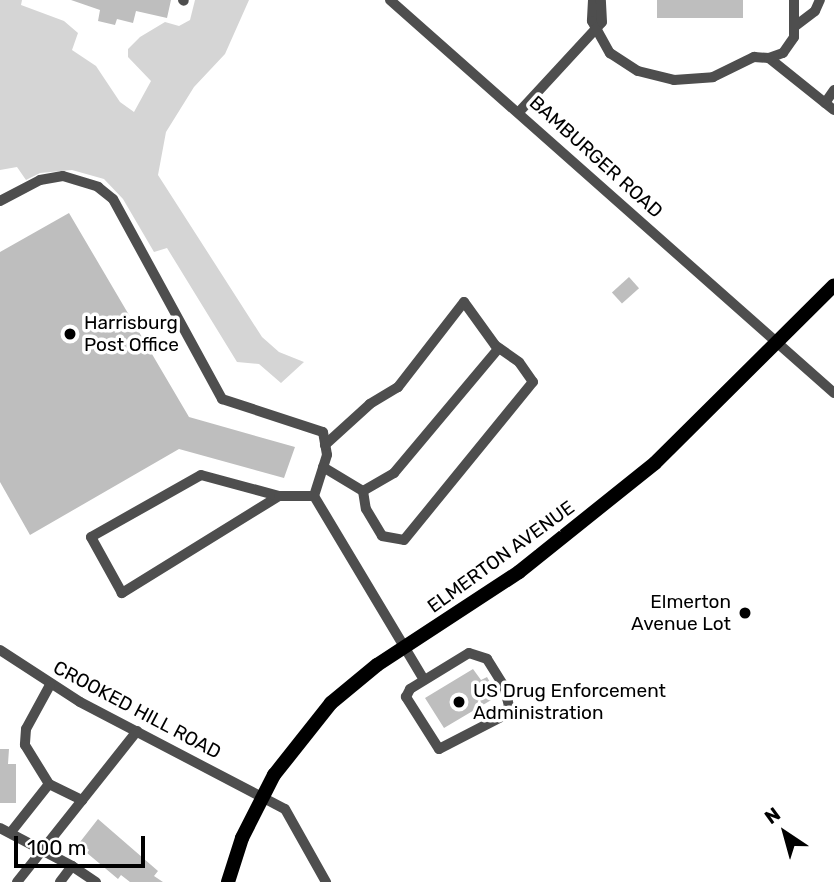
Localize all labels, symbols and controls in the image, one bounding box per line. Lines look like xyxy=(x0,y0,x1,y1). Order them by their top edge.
street label: BAMBURGER ROAD xyxy=(525,91,667,223)
place label: Harrisburg Post Office xyxy=(84,312,179,356)
marker: Harrisburg Post Office xyxy=(62,326,78,342)
street label: ELMERTON AVENUE xyxy=(423,496,579,618)
place label: Elmerton Avenue Lot xyxy=(631,591,731,635)
marker: Elmerton Avenue Lot xyxy=(737,605,753,621)
street label: CROOKED HILL ROAD xyxy=(49,656,225,764)
place label: US Drug Enforcement Administration xyxy=(473,680,666,724)
marker: US Drug Enforcement Administration xyxy=(451,694,467,710)
north arrow xyxy=(750,798,820,868)
text: N xyxy=(760,802,785,829)
scale bar xyxy=(18,822,149,866)
text: 100 m xyxy=(27,835,86,860)

